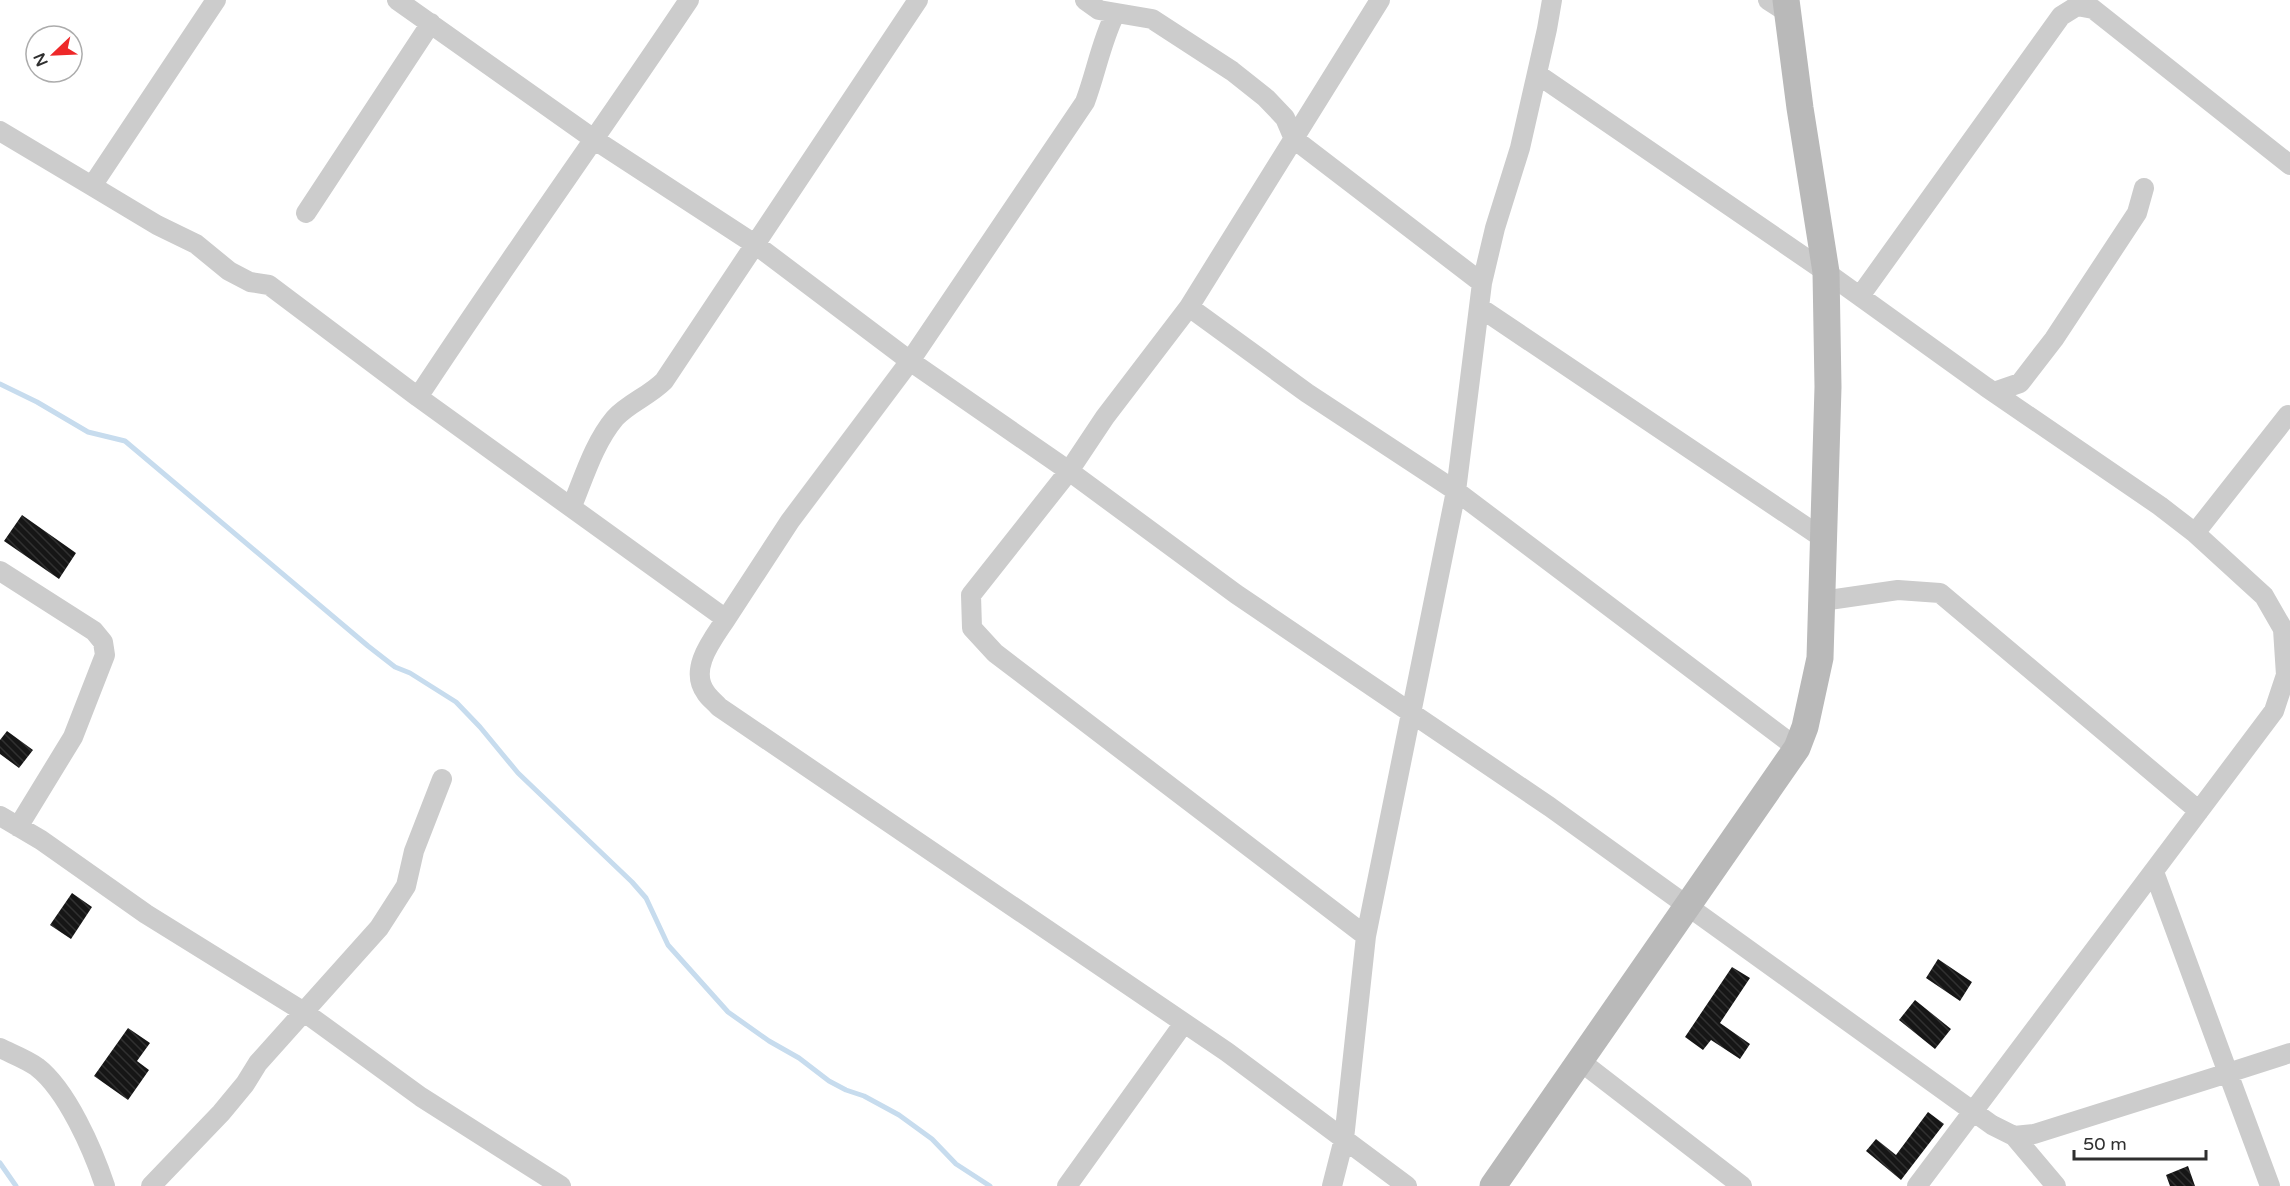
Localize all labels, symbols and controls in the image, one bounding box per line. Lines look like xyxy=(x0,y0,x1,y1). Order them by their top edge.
north arrow xyxy=(24,24,84,84)
text: N xyxy=(29,50,53,69)
scale bar xyxy=(2074,1123,2206,1161)
text: 50 m xyxy=(2083,1133,2127,1155)

